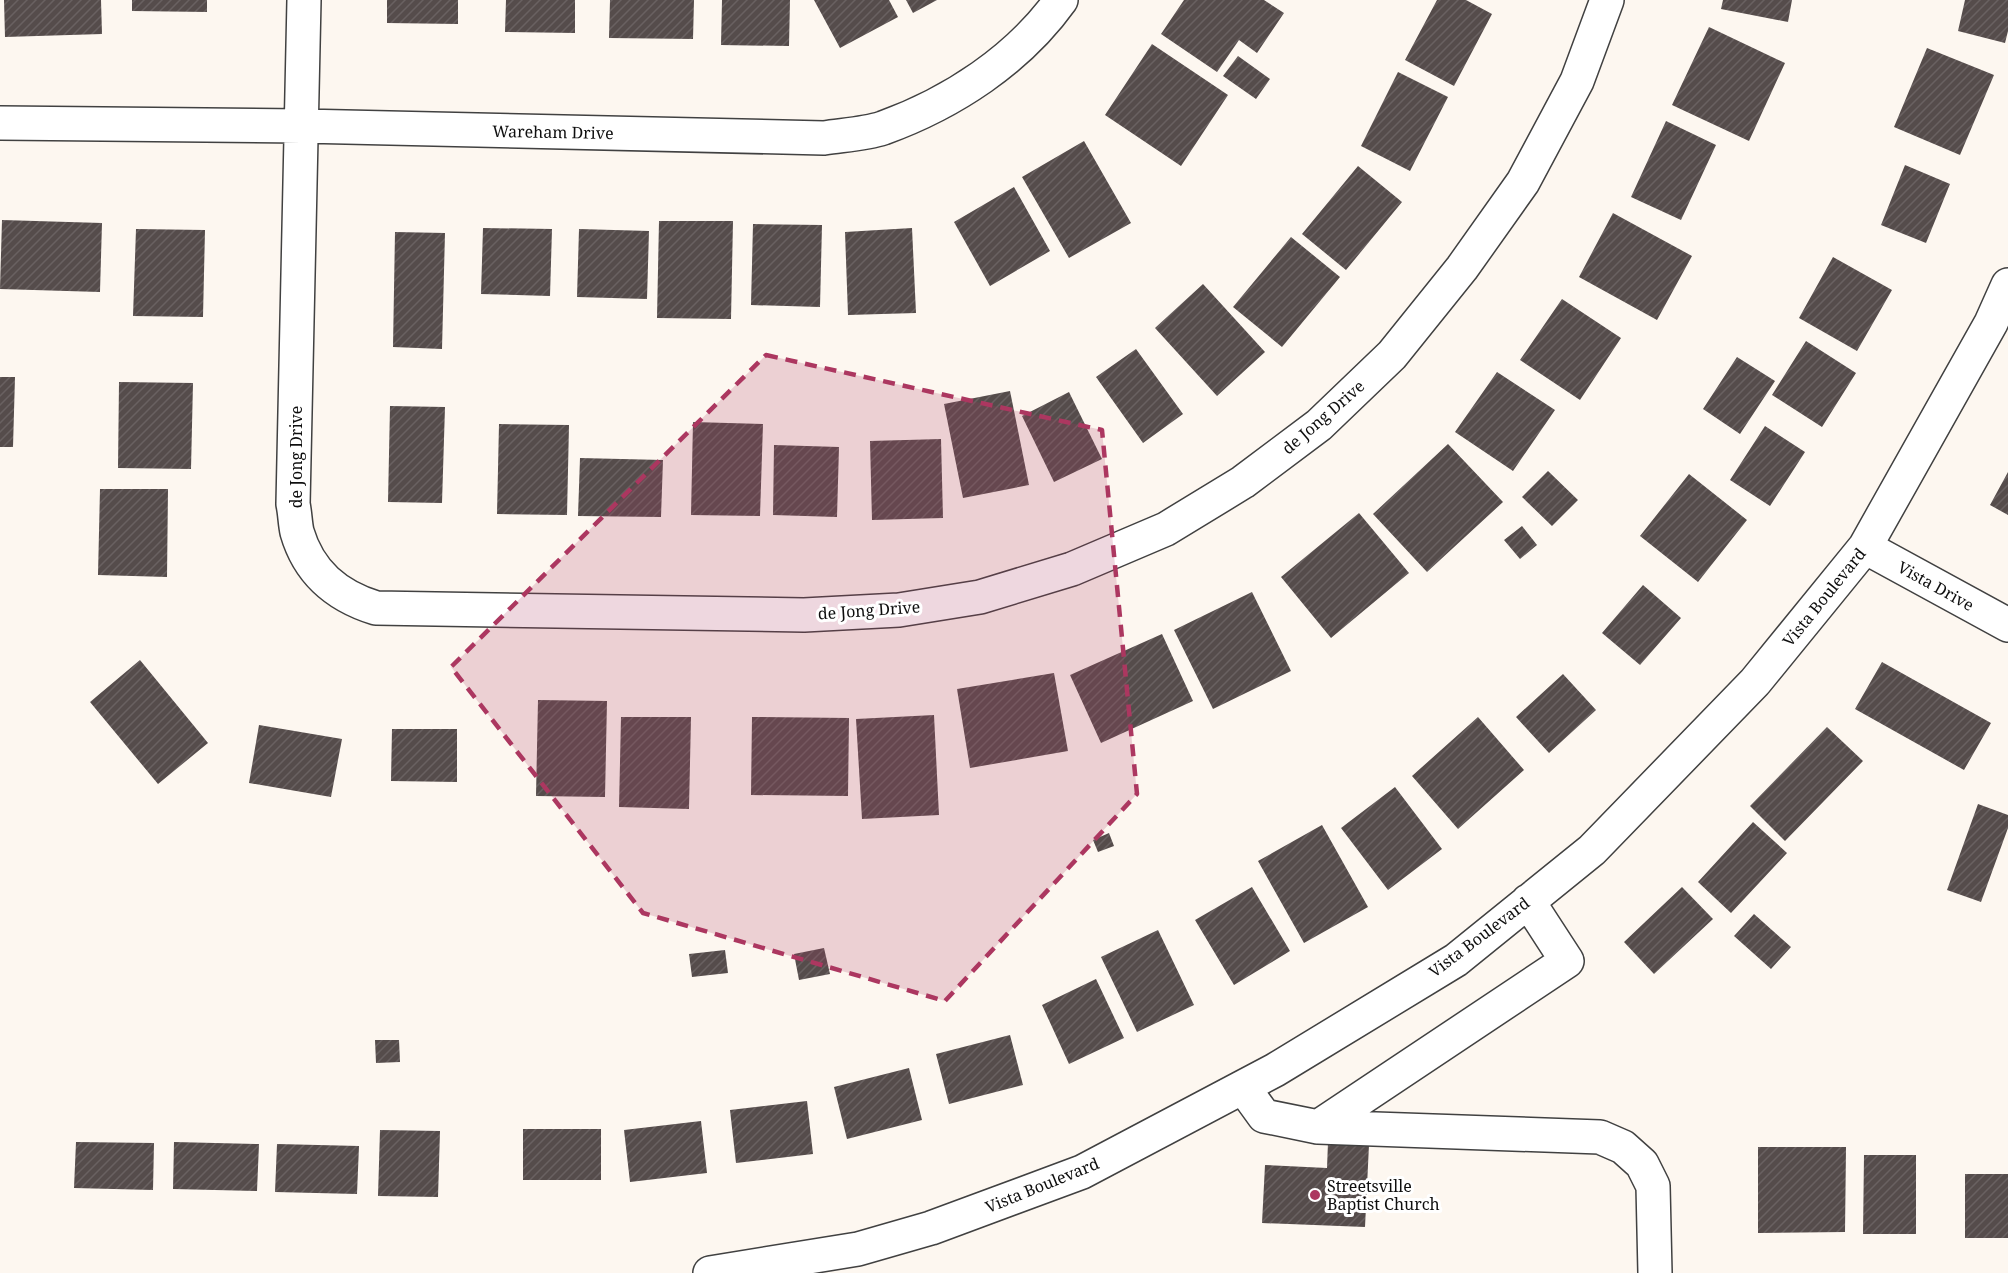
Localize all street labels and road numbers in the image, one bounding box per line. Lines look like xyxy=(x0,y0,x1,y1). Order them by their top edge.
street label: Wareham Drive xyxy=(492,120,614,144)
street label: de Jong Drive xyxy=(1277,375,1369,459)
street label: de Jong Drive xyxy=(285,406,307,508)
street label: Vista Boulevard xyxy=(1777,543,1871,651)
street label: Vista Drive xyxy=(1894,556,1978,616)
street label: de Jong Drive xyxy=(817,595,921,625)
street label: Vista Boulevard xyxy=(1424,892,1534,982)
street label: Vista Boulevard xyxy=(982,1152,1102,1218)

